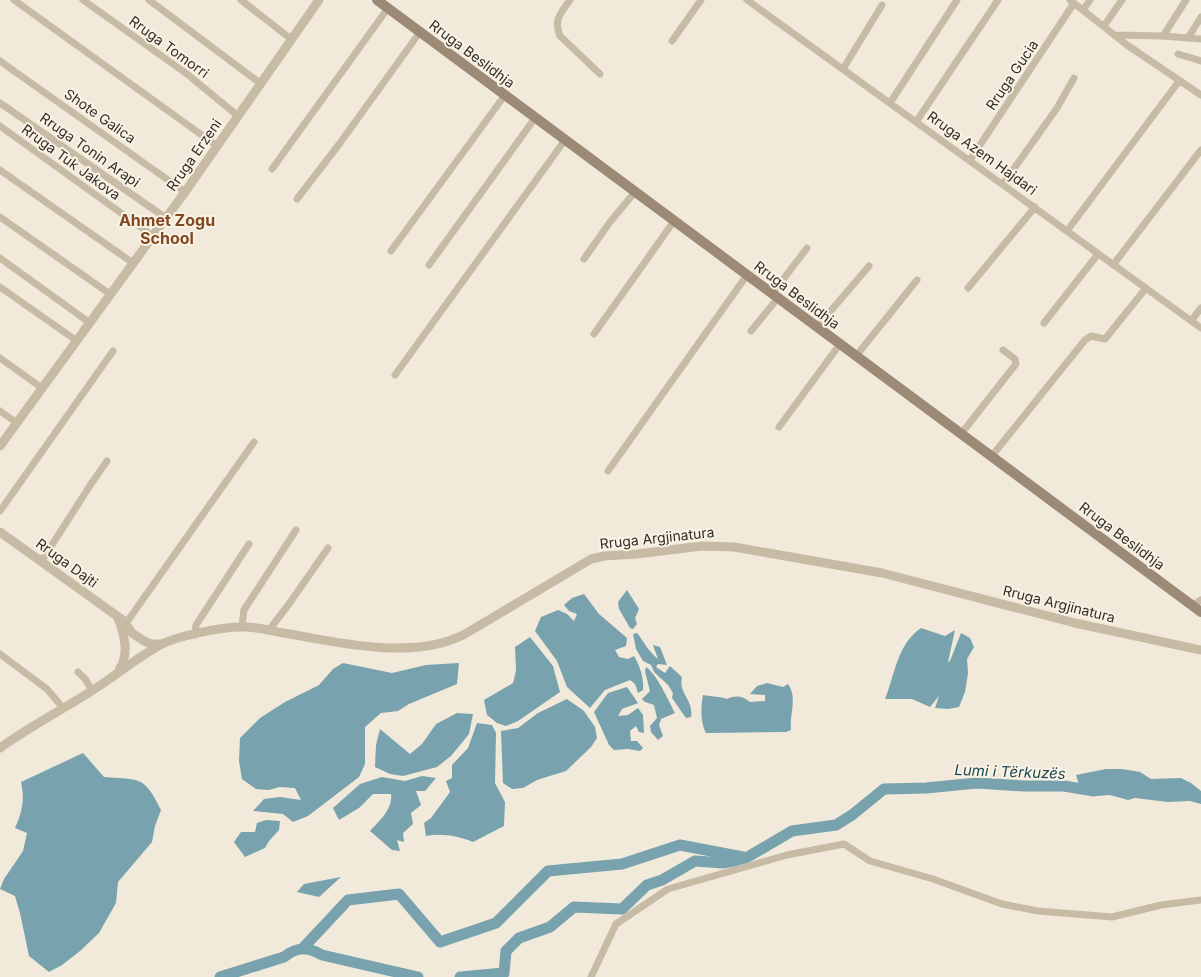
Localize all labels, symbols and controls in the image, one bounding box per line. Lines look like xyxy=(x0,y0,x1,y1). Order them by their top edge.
street label: Rruga Tomorri xyxy=(126,12,212,81)
street label: Rruga Beslidhja xyxy=(426,16,518,91)
street label: Rruga Gucia xyxy=(982,36,1041,113)
street label: Shote Galica xyxy=(61,85,139,146)
street label: Rruga Azem Hajdari xyxy=(924,107,1040,198)
street label: Rruga Tonin Arapi xyxy=(37,109,143,190)
street label: Rruga Erzeni xyxy=(163,115,225,194)
street label: Rruga Tuk Jakova xyxy=(19,120,124,203)
district label: Ahmet Zogu School xyxy=(119,210,215,248)
street label: Rruga Beslidhja xyxy=(751,257,843,332)
street label: Rruga Beslidhja xyxy=(1076,498,1168,573)
street label: Rruga Argjinatura xyxy=(599,523,715,552)
street label: Rruga Dajti xyxy=(33,534,102,591)
street label: Rruga Argjinatura xyxy=(1001,581,1117,626)
water label: Lumi i Tërkuzës xyxy=(954,760,1066,783)

